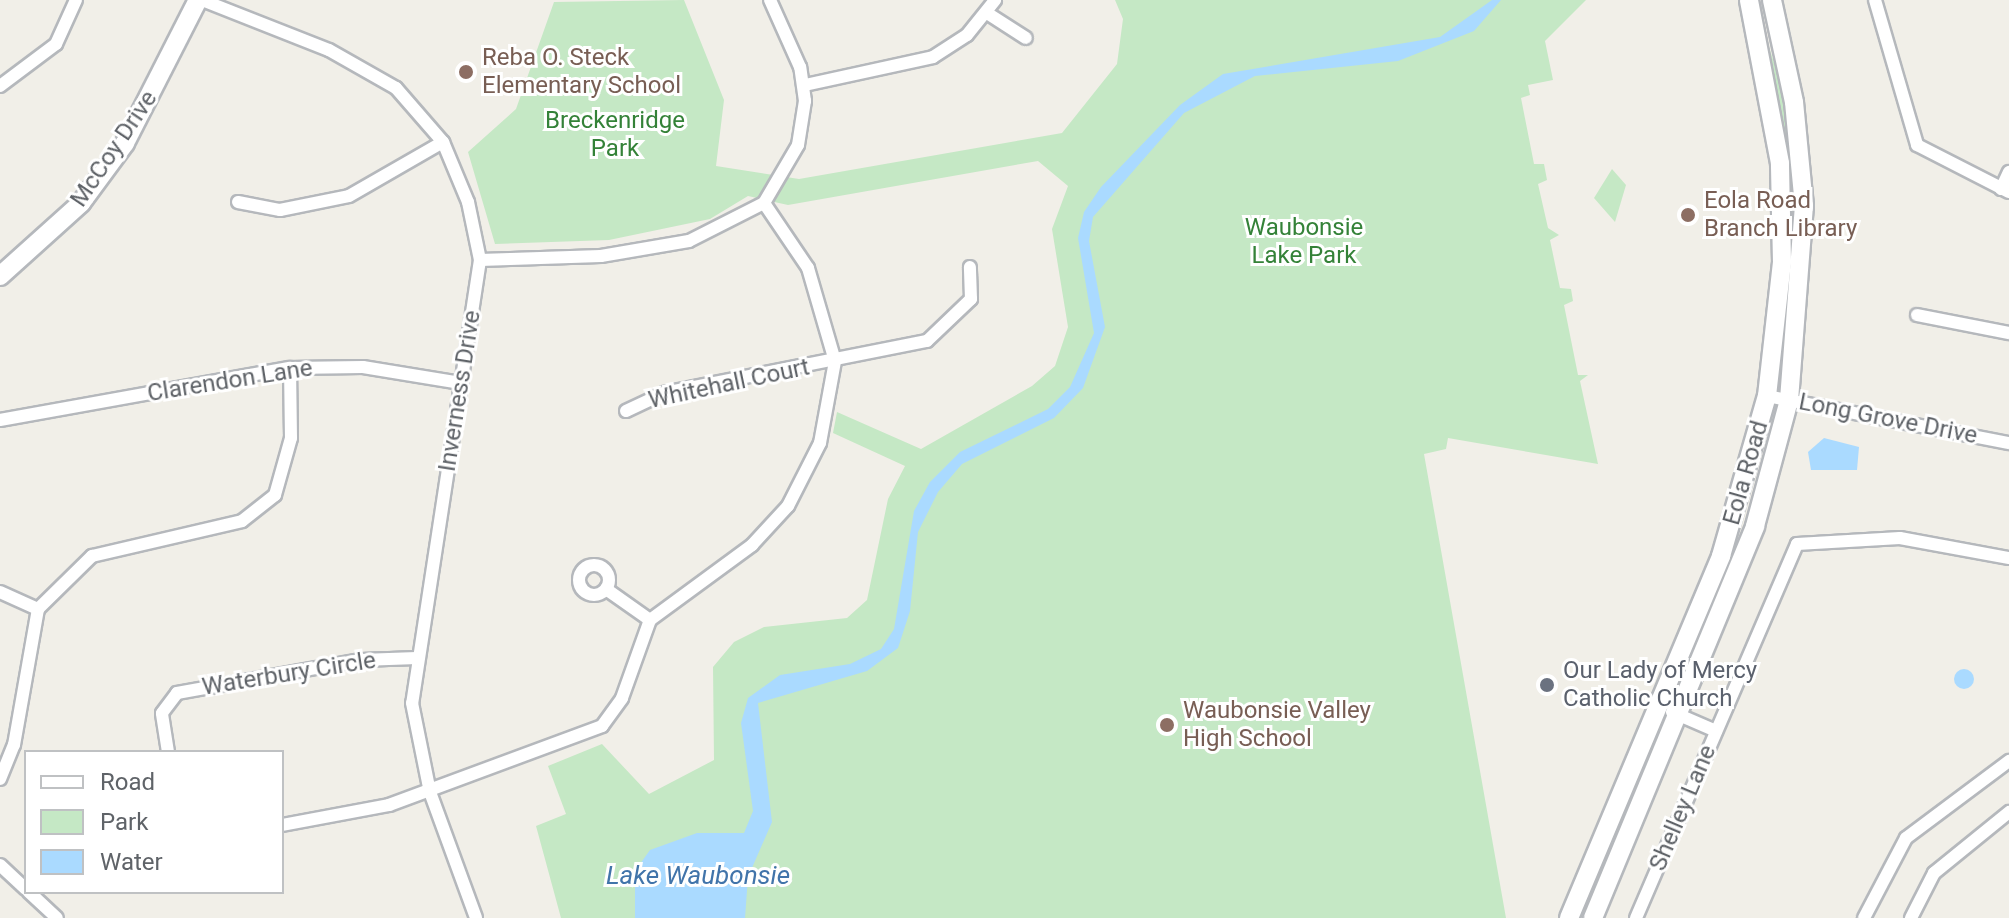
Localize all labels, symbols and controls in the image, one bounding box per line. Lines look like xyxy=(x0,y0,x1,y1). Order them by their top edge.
place label: Reba O. Steck Elementary School xyxy=(482,44,681,100)
marker: Reba O. Steck Elementary School xyxy=(457,63,475,81)
street label: McCoy Drive xyxy=(65,85,163,213)
park label: Breckenridge Park xyxy=(545,107,685,163)
place label: Eola Road Branch Library xyxy=(1704,187,1857,243)
marker: Eola Road Branch Library xyxy=(1679,206,1697,224)
park label: Waubonsie Lake Park xyxy=(1245,214,1363,270)
street label: Inverness Drive xyxy=(433,308,487,474)
street label: Whitehall Court xyxy=(646,353,812,415)
street label: Clarendon Lane xyxy=(145,354,315,408)
street label: Long Grove Drive xyxy=(1796,388,1980,450)
street label: Eola Road xyxy=(1717,418,1775,528)
street label: Waterbury Circle xyxy=(200,646,378,702)
place label: Our Lady of Mercy Catholic Church xyxy=(1563,657,1757,713)
marker: Our Lady of Mercy Catholic Church xyxy=(1538,676,1556,694)
place label: Waubonsie Valley High School xyxy=(1183,697,1371,753)
marker: Waubonsie Valley High School xyxy=(1158,716,1176,734)
street label: Shelley Lane xyxy=(1644,741,1722,875)
legend xyxy=(24,750,284,894)
text: Road xyxy=(100,768,155,796)
text: Park xyxy=(100,808,148,836)
text: Water xyxy=(100,848,163,876)
water label: Lake Waubonsie xyxy=(606,860,790,892)

